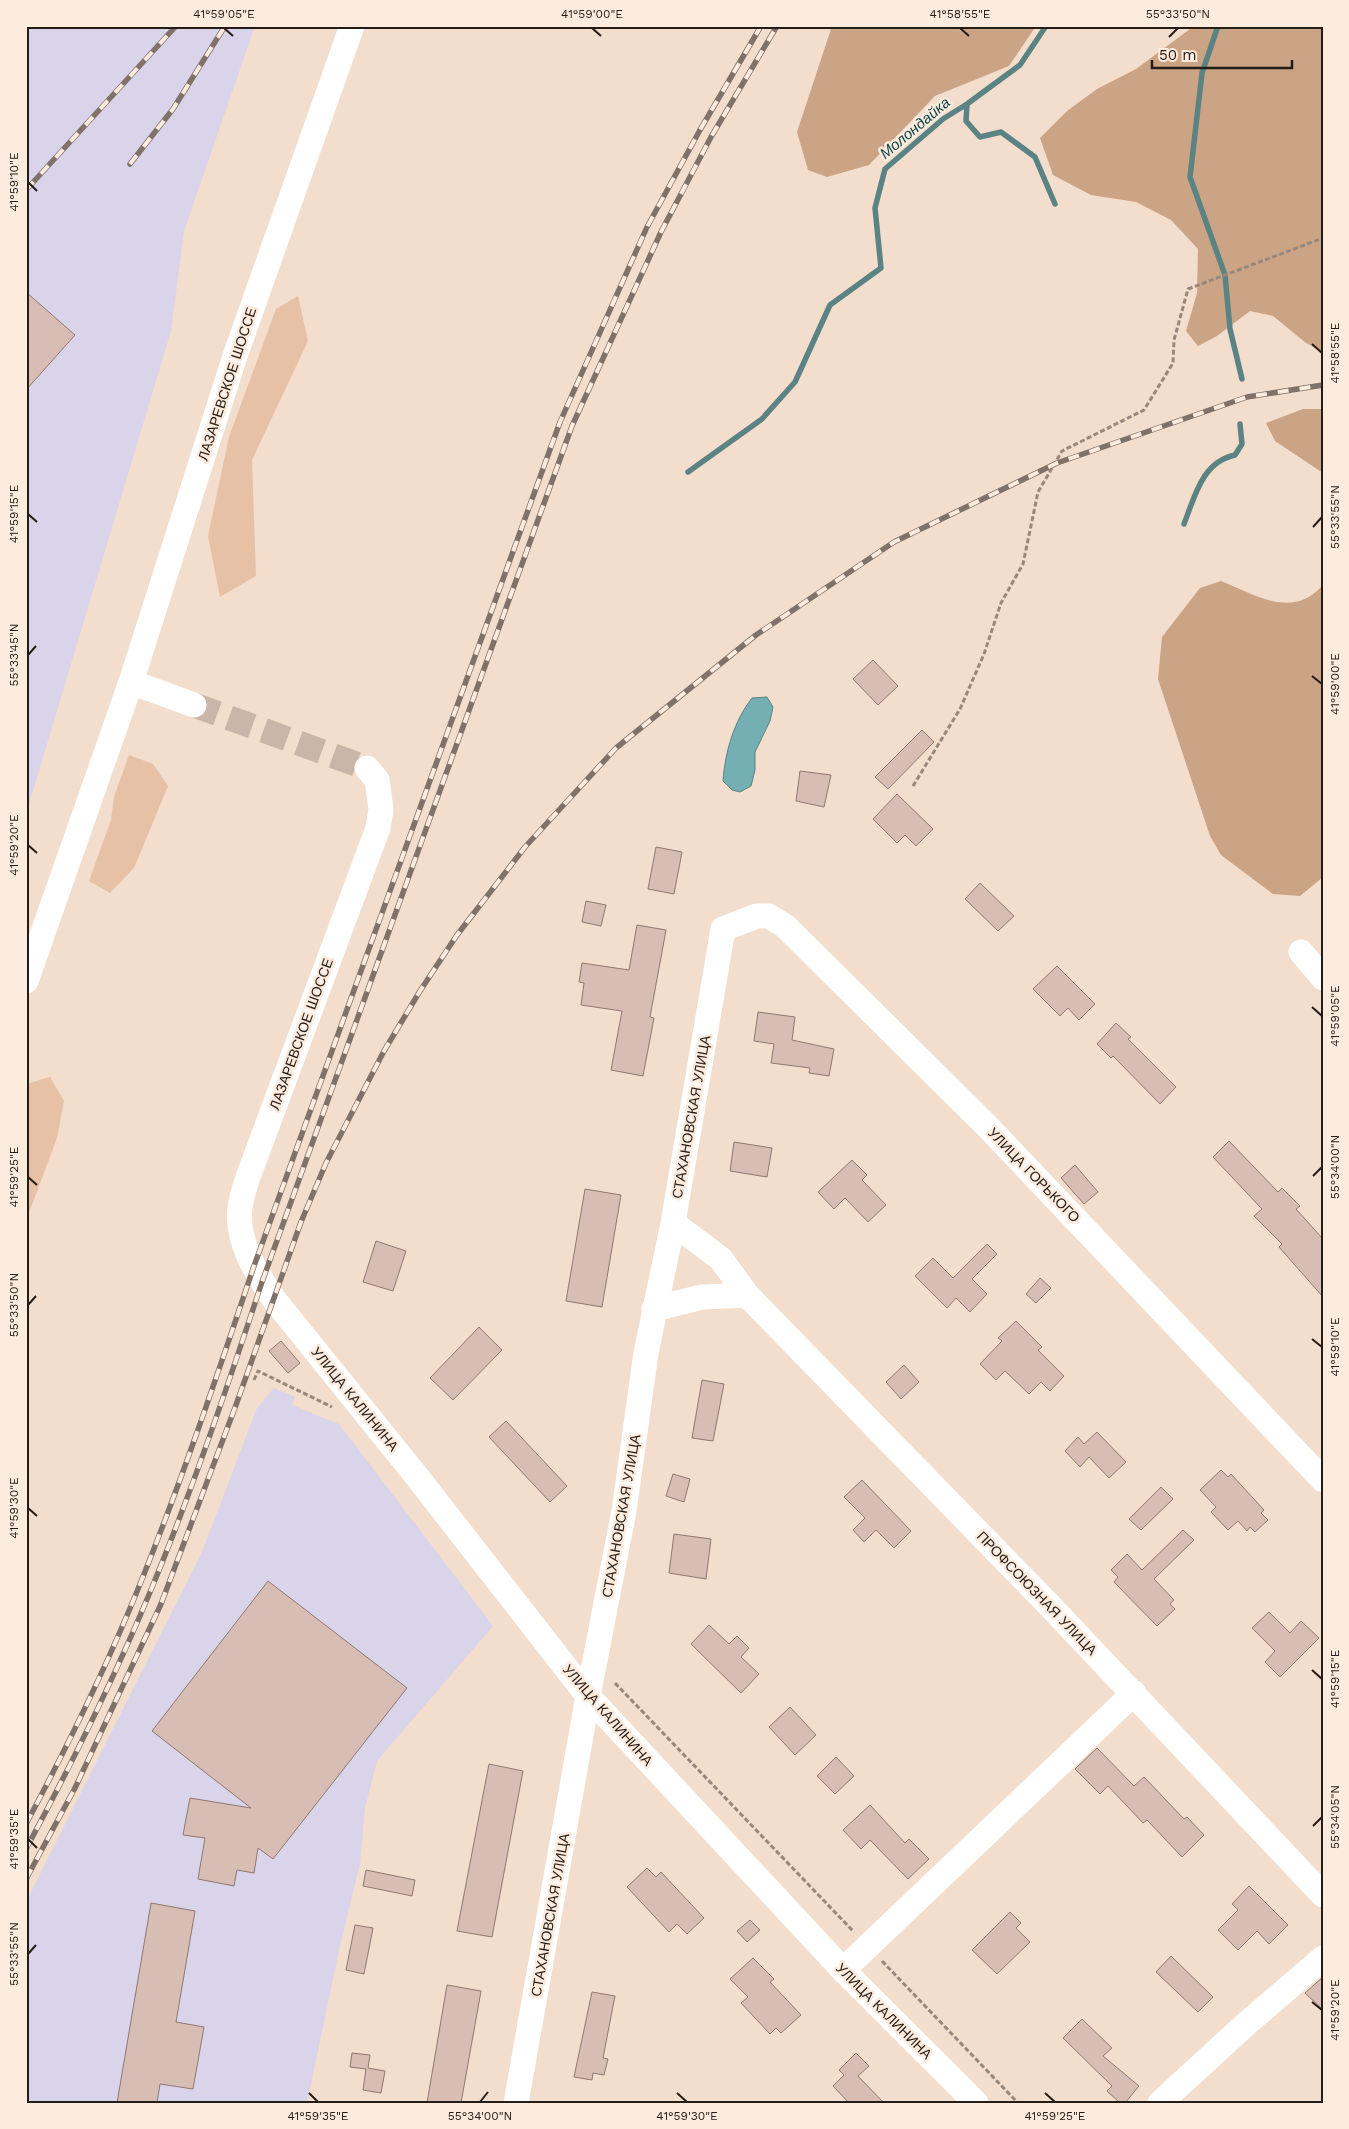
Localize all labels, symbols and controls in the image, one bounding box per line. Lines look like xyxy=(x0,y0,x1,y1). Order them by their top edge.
text: 41°59'05"E xyxy=(193,7,255,21)
text: 41°59'00"E xyxy=(561,7,623,21)
text: 41°58'55"E xyxy=(930,7,991,21)
text: 55°33'50"N xyxy=(1146,7,1210,21)
scale bar xyxy=(1152,38,1292,70)
text: 50 m xyxy=(1159,46,1196,64)
water label: Молондайка xyxy=(876,93,954,163)
text: 41°59'10"E xyxy=(7,152,21,212)
street label: ЛАЗАРЕВСКОЕ ШОССЕ xyxy=(195,305,259,463)
text: 41°58'55"E xyxy=(1328,322,1342,384)
text: 41°59'15"E xyxy=(7,484,21,543)
text: 55°33'55"N xyxy=(1328,485,1342,549)
text: 55°33'45"N xyxy=(7,623,21,687)
text: 41°59'00"E xyxy=(1328,653,1342,715)
text: 41°59'20"E xyxy=(7,814,21,876)
street label: ЛАЗАРЕВСКОЕ ШОССЕ xyxy=(266,956,336,1112)
text: 41°59'05"E xyxy=(1328,985,1342,1047)
street label: СТАХАНОВСКАЯ УЛИЦА xyxy=(669,1033,713,1200)
street label: УЛИЦА ГОРЬКОГО xyxy=(985,1125,1083,1226)
text: 55°34'00"N xyxy=(1328,1135,1342,1199)
text: 41°59'25"E xyxy=(7,1146,21,1208)
text: 55°33'50"N xyxy=(7,1273,21,1337)
text: 41°59'10"E xyxy=(1328,1317,1342,1377)
street label: УЛИЦА КАЛИНИНА xyxy=(308,1344,402,1455)
street label: СТАХАНОВСКАЯ УЛИЦА xyxy=(599,1432,643,1599)
text: 41°59'30"E xyxy=(7,1477,21,1539)
street label: ПРОФСОЮЗНАЯ УЛИЦА xyxy=(974,1528,1101,1659)
text: 41°59'15"E xyxy=(1328,1649,1342,1708)
street label: УЛИЦА КАЛИНИНА xyxy=(560,1661,657,1769)
text: 55°34'05"N xyxy=(1328,1785,1342,1849)
text: 41°59'35"E xyxy=(7,1808,21,1870)
street label: СТАХАНОВСКАЯ УЛИЦА xyxy=(528,1831,572,1998)
text: 55°33'55"N xyxy=(7,1922,21,1986)
street label: УЛИЦА КАЛИНИНА xyxy=(833,1960,936,2063)
text: 41°59'20"E xyxy=(1328,1979,1342,2041)
text: 41°59'35"E xyxy=(287,2109,349,2123)
text: 55°34'00"N xyxy=(448,2109,512,2123)
text: 41°59'30"E xyxy=(656,2109,718,2123)
text: 41°59'25"E xyxy=(1024,2109,1086,2123)

